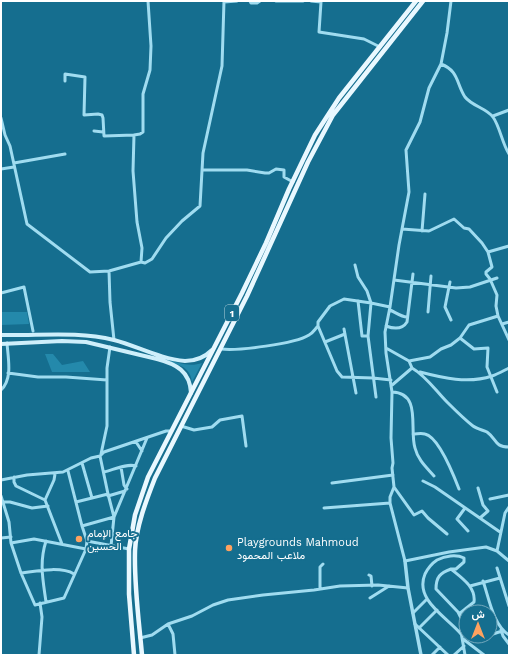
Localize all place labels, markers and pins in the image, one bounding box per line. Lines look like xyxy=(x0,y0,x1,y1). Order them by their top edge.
place label: جامع الإمام الحسين xyxy=(87,527,138,553)
marker: جامع الإمام الحسين xyxy=(74,534,84,544)
place label: Playgrounds Mahmoud ملاعب المحمود xyxy=(237,536,359,562)
marker: Playgrounds Mahmoud ملاعب المحمود xyxy=(224,543,234,553)

